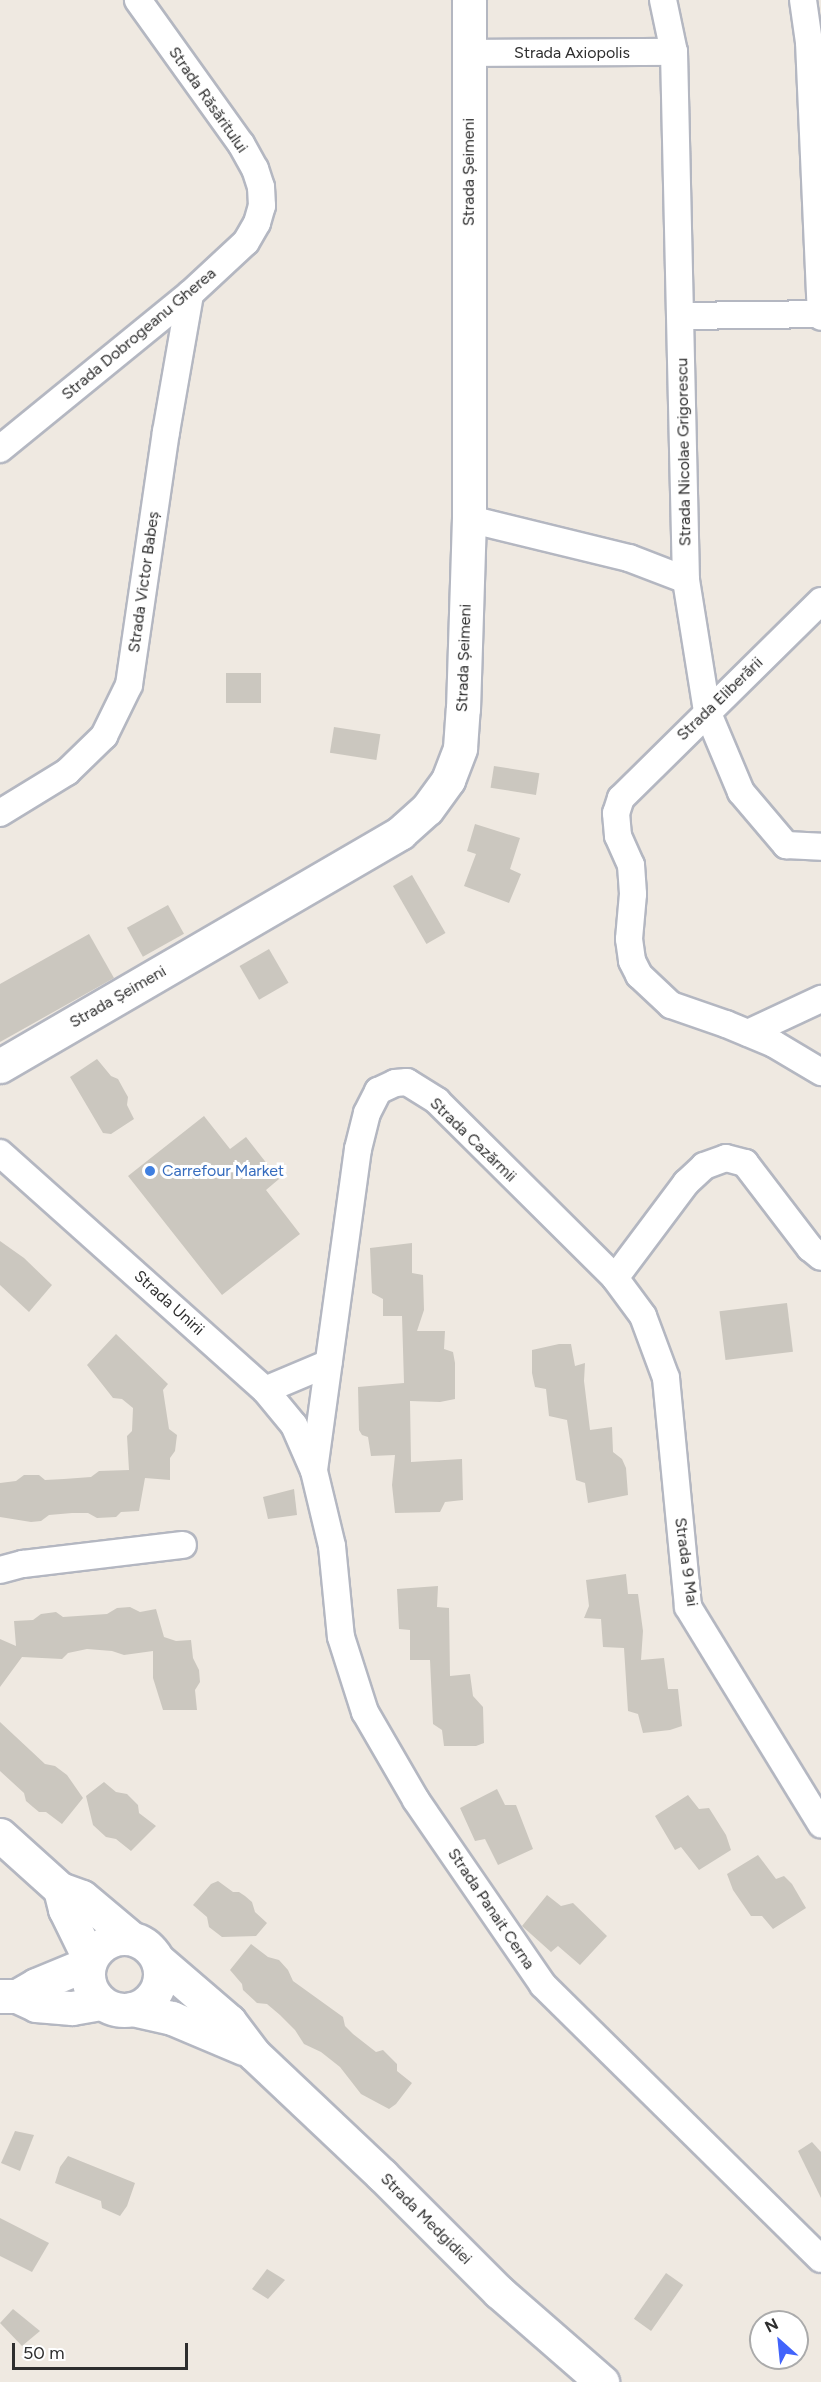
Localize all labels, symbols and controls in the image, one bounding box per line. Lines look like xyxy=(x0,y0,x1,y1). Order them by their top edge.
street label: Strada Răsăritului xyxy=(164,43,252,157)
street label: Strada Axiopolis xyxy=(514,43,630,63)
street label: Strada Șeimeni xyxy=(459,118,479,226)
street label: Strada Dobrogeanu Gherea xyxy=(58,264,220,404)
street label: Strada Nicolae Grigorescu xyxy=(673,358,695,546)
street label: Strada Victor Babeș xyxy=(125,510,163,654)
street label: Strada Șeimeni xyxy=(453,604,475,712)
street label: Strada Eliberării xyxy=(673,653,767,745)
street label: Strada Șeimeni xyxy=(66,962,170,1032)
street label: Strada Cazărmii xyxy=(426,1094,520,1186)
place label: Carrefour Market xyxy=(162,1161,284,1181)
marker: Carrefour Market xyxy=(143,1164,157,1178)
street label: Strada Unirii xyxy=(130,1267,208,1339)
street label: Strada 9 Mai xyxy=(670,1516,702,1608)
street label: Strada Panait Cerna xyxy=(443,1845,539,1973)
street label: Strada Medgidiei xyxy=(376,2169,476,2269)
north arrow xyxy=(749,2310,809,2370)
text: N xyxy=(762,2314,781,2337)
scale bar xyxy=(15,2331,190,2369)
text: 50 m xyxy=(23,2342,65,2364)

